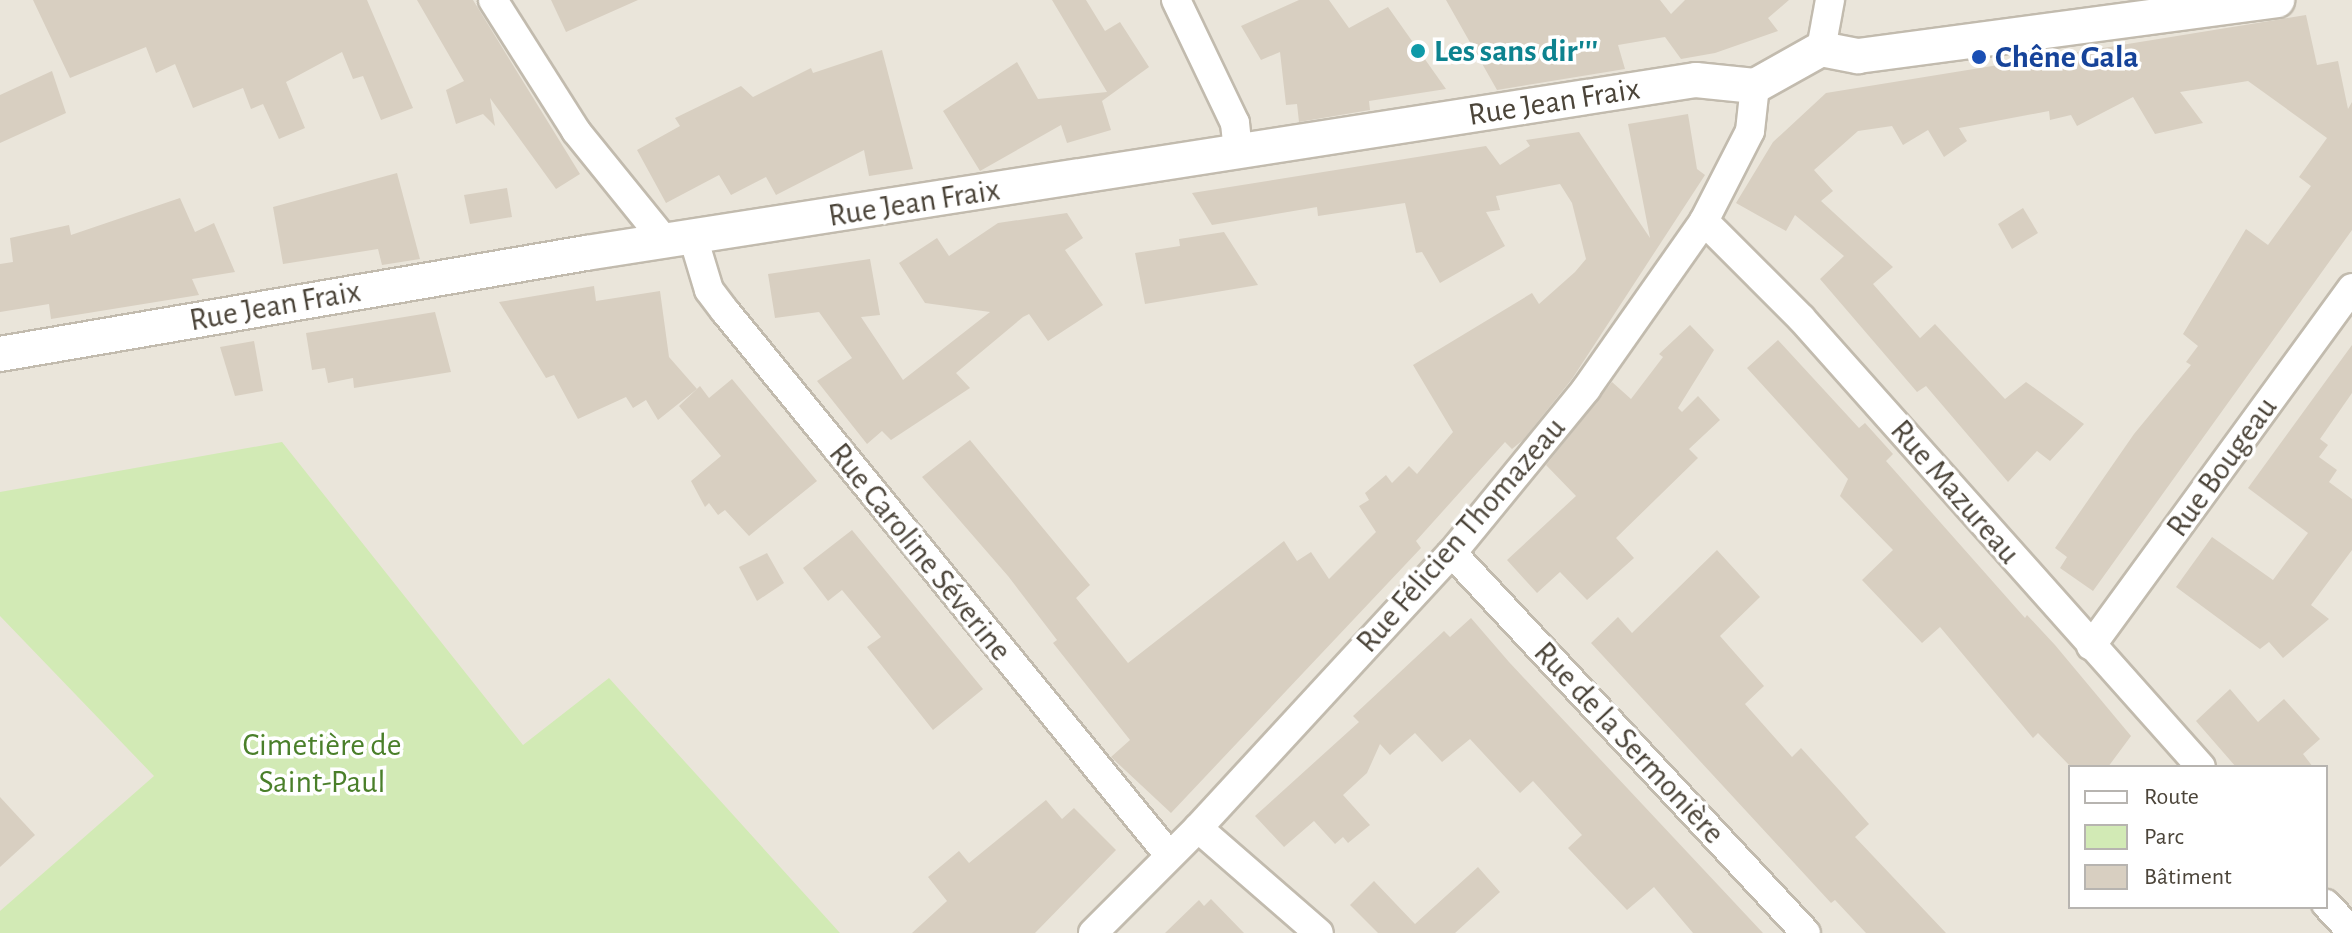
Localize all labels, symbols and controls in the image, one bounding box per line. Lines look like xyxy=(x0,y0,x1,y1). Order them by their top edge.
place label: Les sans dir''' xyxy=(1434,32,1598,70)
place label: Chêne Gala xyxy=(1995,38,2139,76)
marker: Les sans dir''' xyxy=(1409,42,1427,60)
marker: Chêne Gala xyxy=(1970,48,1988,66)
street label: Rue Jean Fraix xyxy=(1466,70,1642,134)
street label: Rue Jean Fraix xyxy=(826,171,1002,235)
street label: Rue Jean Fraix xyxy=(187,272,363,340)
street label: Rue Bougeau xyxy=(2158,389,2286,545)
street label: Rue Félicien Thomazeau xyxy=(1348,409,1574,661)
street label: Rue Mazureau xyxy=(1882,412,2028,572)
street label: Rue Caroline Séverine xyxy=(820,435,1020,669)
street label: Rue de la Sermonière xyxy=(1525,634,1733,852)
park label: Cimetière de Saint-Paul xyxy=(242,727,402,802)
legend xyxy=(2068,765,2328,909)
text: Route xyxy=(2144,785,2199,809)
text: Parc xyxy=(2144,825,2184,849)
text: Bâtiment xyxy=(2144,865,2232,889)

